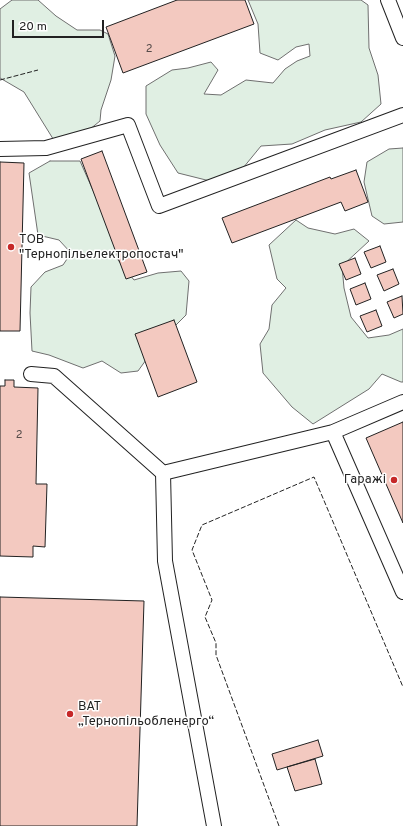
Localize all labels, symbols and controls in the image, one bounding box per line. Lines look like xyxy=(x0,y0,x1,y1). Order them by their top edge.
scale bar xyxy=(14,12,106,38)
text: 20 m xyxy=(19,19,47,35)
house number: 2 xyxy=(146,43,152,57)
place label: ТОВ "Тернопільелектропостач" xyxy=(19,232,183,263)
marker: ТОВ "Тернопільелектропостач" xyxy=(6,242,16,252)
house number: 2 xyxy=(16,429,22,443)
place label: Гаражі xyxy=(344,472,386,488)
marker: Гаражі xyxy=(389,475,399,485)
place label: ВАТ „Тернопільобленерго“ xyxy=(78,699,214,730)
marker: ВАТ „Тернопільобленерго“ xyxy=(65,709,75,719)

